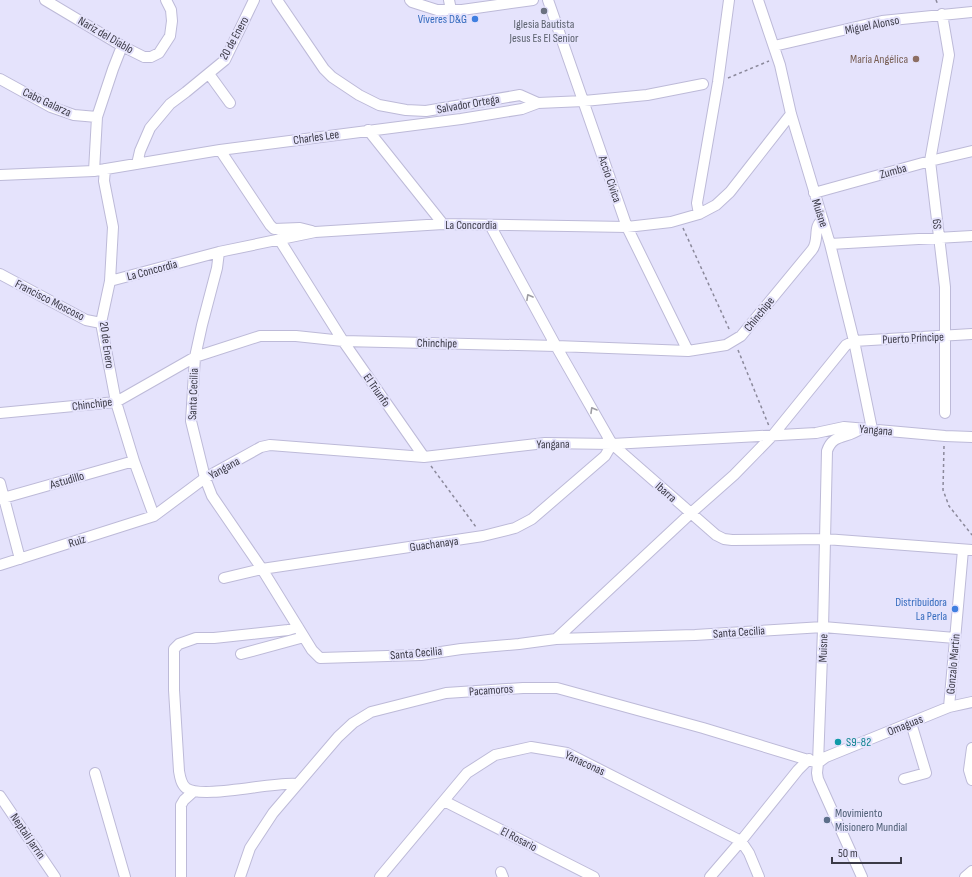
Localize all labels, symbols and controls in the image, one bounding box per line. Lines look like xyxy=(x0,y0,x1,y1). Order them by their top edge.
marker: Iglesia Bautista Jesus Es El Senior xyxy=(539,6,549,16)
place label: Viveres D&G xyxy=(418,12,467,27)
street label: Miguel Alonso xyxy=(844,13,901,38)
street label: Nariz del Diablo xyxy=(75,14,136,57)
street label: 20 de Enero xyxy=(216,14,252,62)
marker: Viveres D&G xyxy=(470,14,480,24)
place label: Iglesia Bautista Jesus Es El Senior xyxy=(509,17,579,46)
place label: María Angélica xyxy=(850,52,908,67)
marker: María Angélica xyxy=(911,54,921,64)
street label: Cabo Galarza xyxy=(20,85,74,120)
street label: Salvador Ortega xyxy=(435,92,501,117)
street label: Charles Lee xyxy=(292,127,340,148)
street label: Accio Cívica xyxy=(594,153,625,205)
street label: Zumba xyxy=(878,161,909,182)
street label: Muisne xyxy=(808,197,831,229)
street label: La Concordia xyxy=(445,218,497,233)
street label: S9 xyxy=(929,218,946,230)
street label: La Concordia xyxy=(125,256,179,284)
street label: Francisco Moscoso xyxy=(13,277,87,324)
one-way arrow xyxy=(527,294,534,301)
street label: Chinchipe xyxy=(741,294,778,335)
street label: 20 de Enero xyxy=(96,321,117,369)
street label: Puerto Principe xyxy=(882,329,944,348)
street label: Chinchipe xyxy=(417,336,457,351)
street label: Santa Cecilia xyxy=(185,367,202,420)
street label: El Triunfo xyxy=(360,371,393,410)
street label: Chinchipe xyxy=(71,395,113,414)
one-way arrow xyxy=(591,407,598,415)
street label: Yangana xyxy=(859,422,894,439)
street label: Yangana xyxy=(536,437,570,452)
street label: Yangana xyxy=(206,454,243,483)
street label: Astudillo xyxy=(47,468,86,493)
street label: Ibarra xyxy=(652,479,680,506)
street label: Ruiz xyxy=(67,531,88,551)
street label: Guachanaya xyxy=(409,534,460,555)
place label: Distribuidora La Perla xyxy=(895,595,947,624)
marker: Distribuidora La Perla xyxy=(950,604,960,614)
street label: Santa Cecilia xyxy=(713,623,766,642)
street label: Muisne xyxy=(816,633,832,663)
street label: Gonzalo Martin xyxy=(943,633,964,695)
street label: Santa Cecilia xyxy=(389,644,443,663)
street label: Pacamoros xyxy=(469,681,514,700)
street label: Omaguas xyxy=(885,712,925,739)
place label: S9-82 xyxy=(846,735,871,750)
marker: S9-82 xyxy=(833,737,843,747)
street label: Yanaconas xyxy=(562,748,607,779)
place label: Movimiento Misionero Mundial xyxy=(835,806,907,835)
street label: Neptali Jarrin xyxy=(7,810,48,862)
marker: Movimiento Misionero Mundial xyxy=(822,815,832,825)
street label: El Rosario xyxy=(498,824,540,855)
scale bar xyxy=(832,839,901,865)
text: 50 m xyxy=(838,846,858,861)

